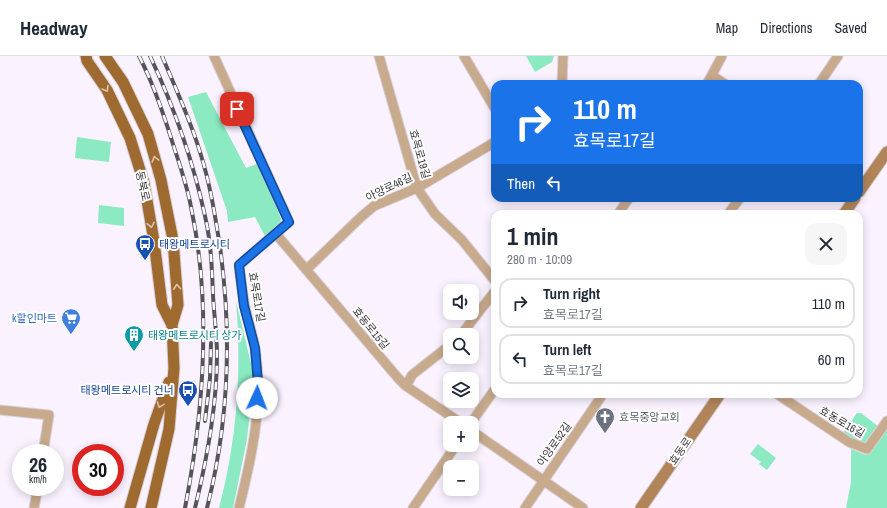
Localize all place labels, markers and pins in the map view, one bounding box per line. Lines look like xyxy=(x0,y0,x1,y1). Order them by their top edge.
pin xyxy=(220,92,254,126)
bus stop icon: 태왕메트로시티 xyxy=(134,233,156,261)
place label: 태왕메트로시티 xyxy=(159,237,230,251)
supermarket icon: k할인마트 xyxy=(60,307,82,335)
place label: k할인마트 xyxy=(12,311,57,325)
building icon: 태왕메트로시티 상가 xyxy=(123,324,145,352)
place label: 태왕메트로시티 상가 xyxy=(148,328,242,342)
bus stop icon: 태왕메트로시티 건너 xyxy=(177,379,199,407)
place label: 태왕메트로시티 건너 xyxy=(80,383,174,397)
church icon: 효목중앙교회 xyxy=(594,406,616,434)
place label: 효목중앙교회 xyxy=(619,410,680,424)

